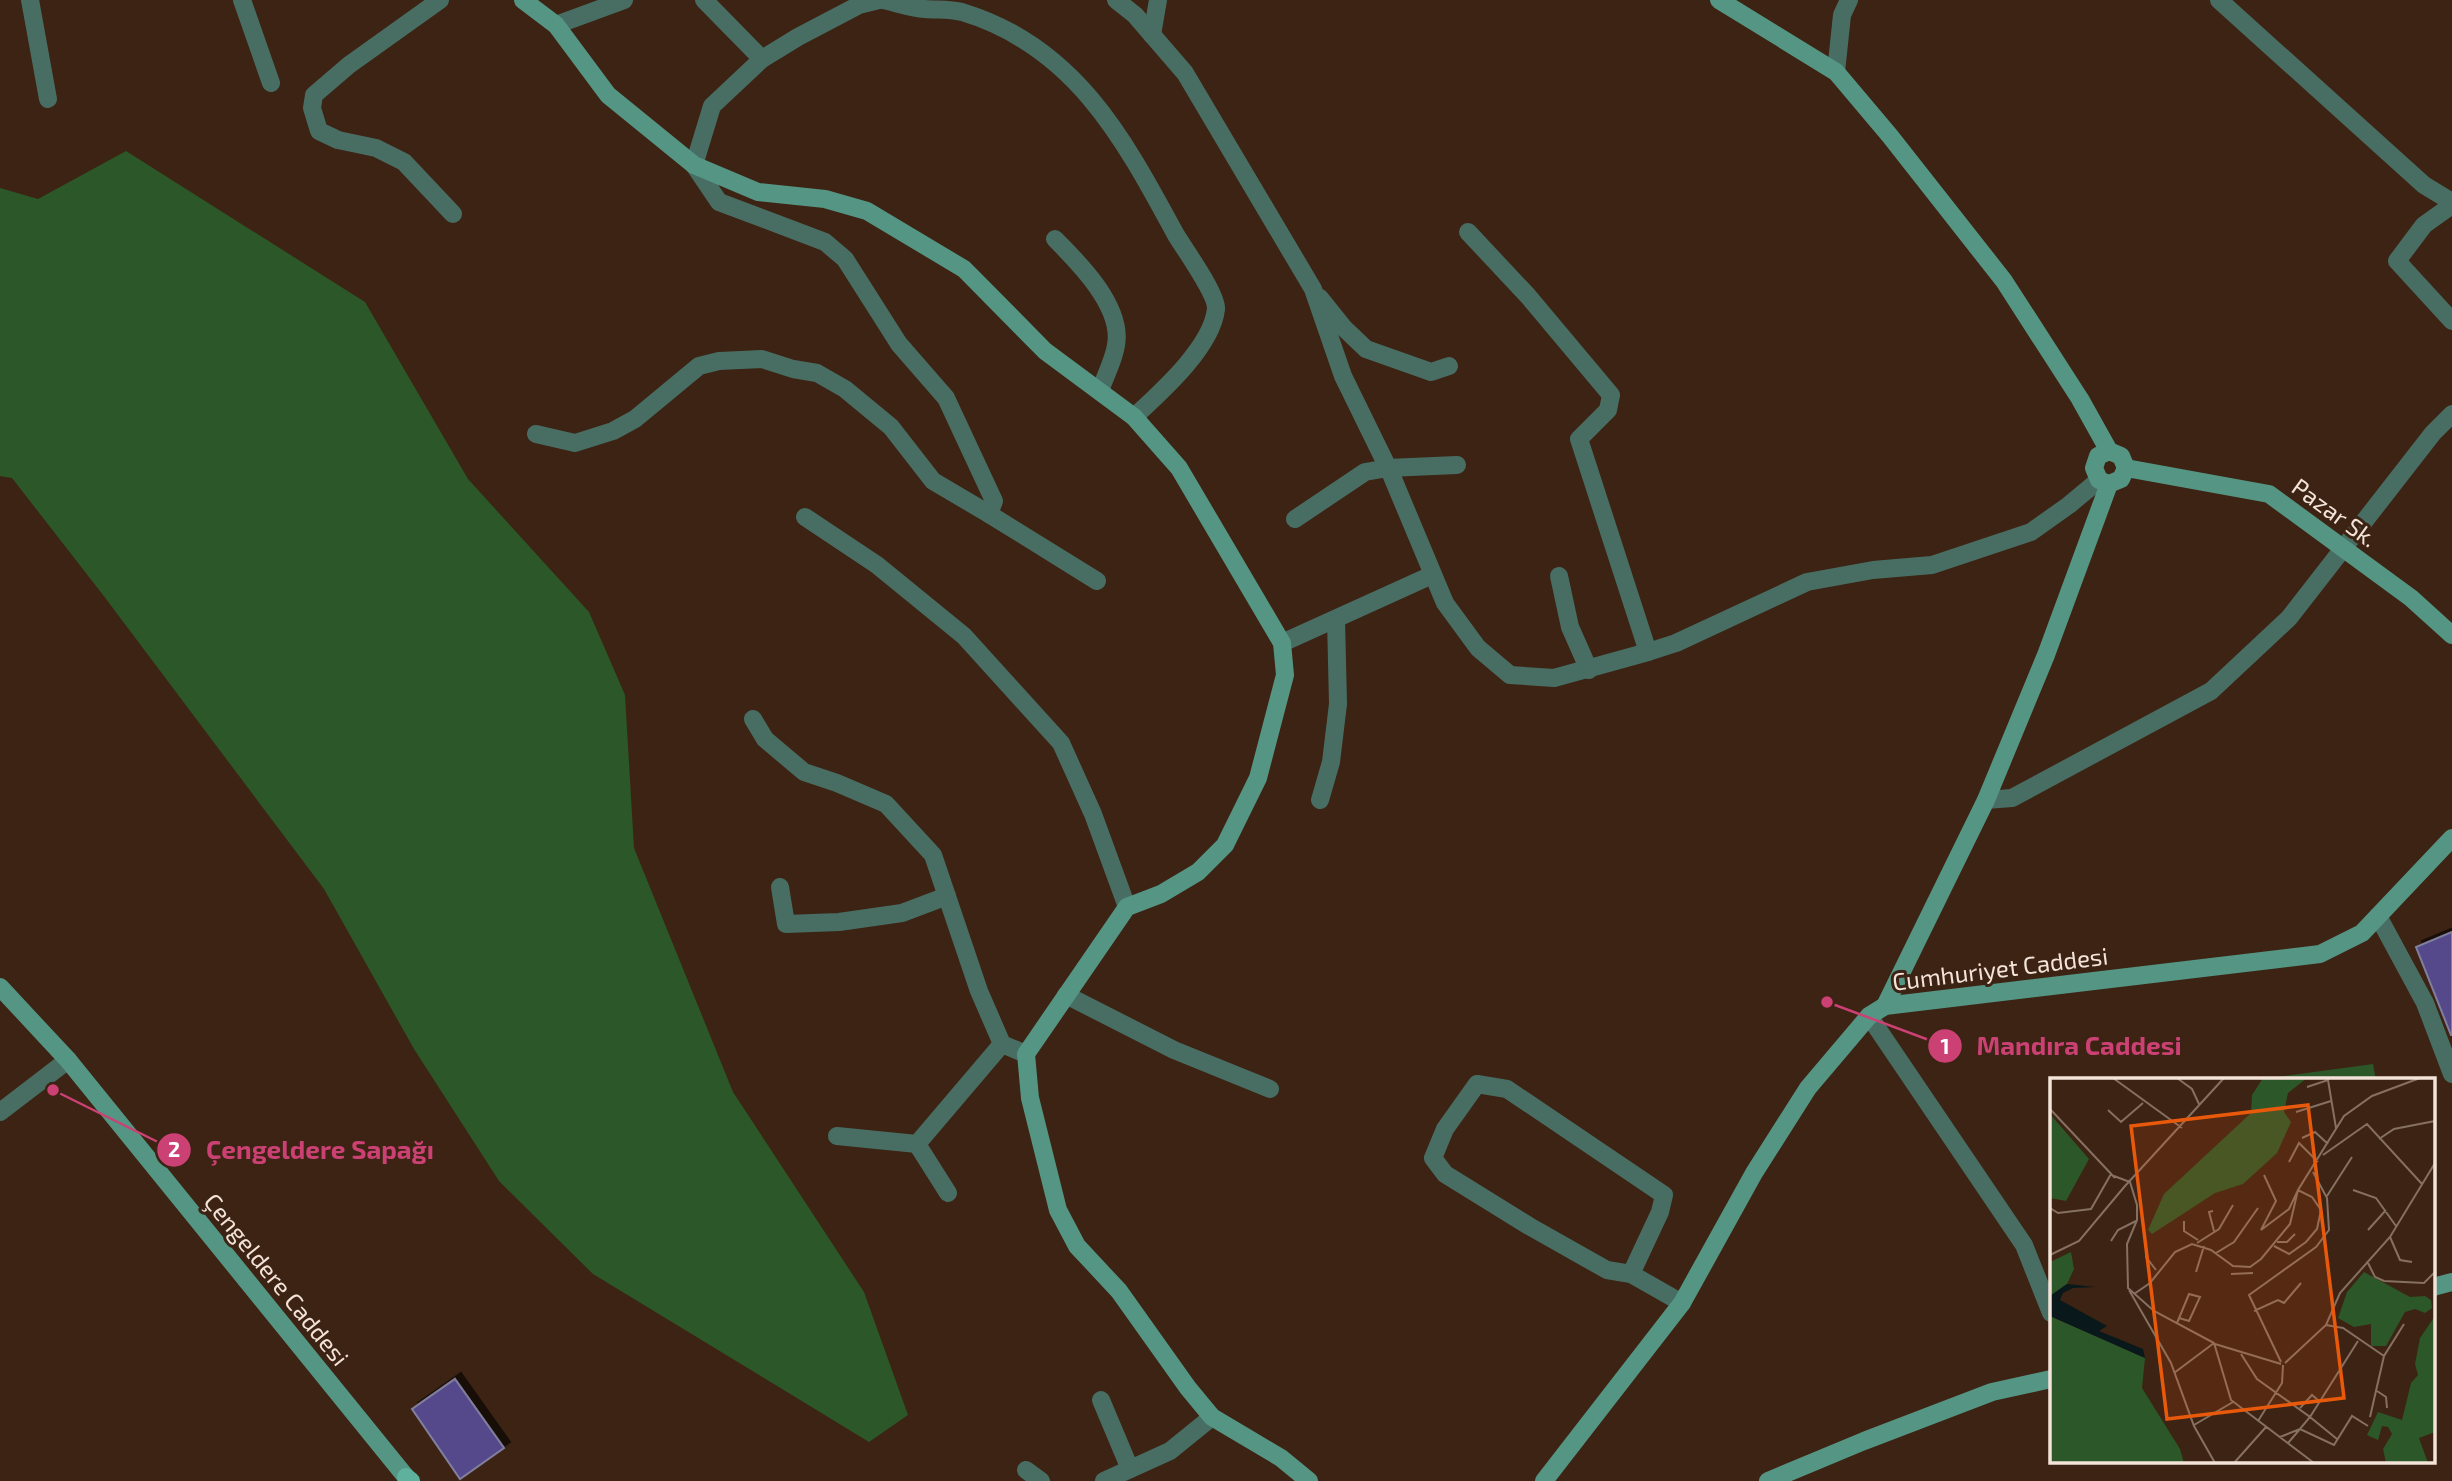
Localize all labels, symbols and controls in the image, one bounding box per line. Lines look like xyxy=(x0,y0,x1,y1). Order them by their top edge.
street label: Pazar Sk. xyxy=(2287,471,2383,553)
street label: Cumhuriyet Caddesi xyxy=(1891,940,2109,996)
callout: Mandıra Caddesi xyxy=(1927,1023,2195,1070)
text: Mandıra Caddesi xyxy=(1976,1029,2182,1060)
text: 1 xyxy=(1940,1033,1950,1058)
inset map xyxy=(2050,1078,2434,1464)
callout: Çengeldere Sapağı xyxy=(157,1126,447,1173)
text: Çengeldere Sapağı xyxy=(206,1133,434,1166)
text: 2 xyxy=(168,1136,180,1161)
street label: Çengeldere Caddesi xyxy=(198,1187,355,1372)

